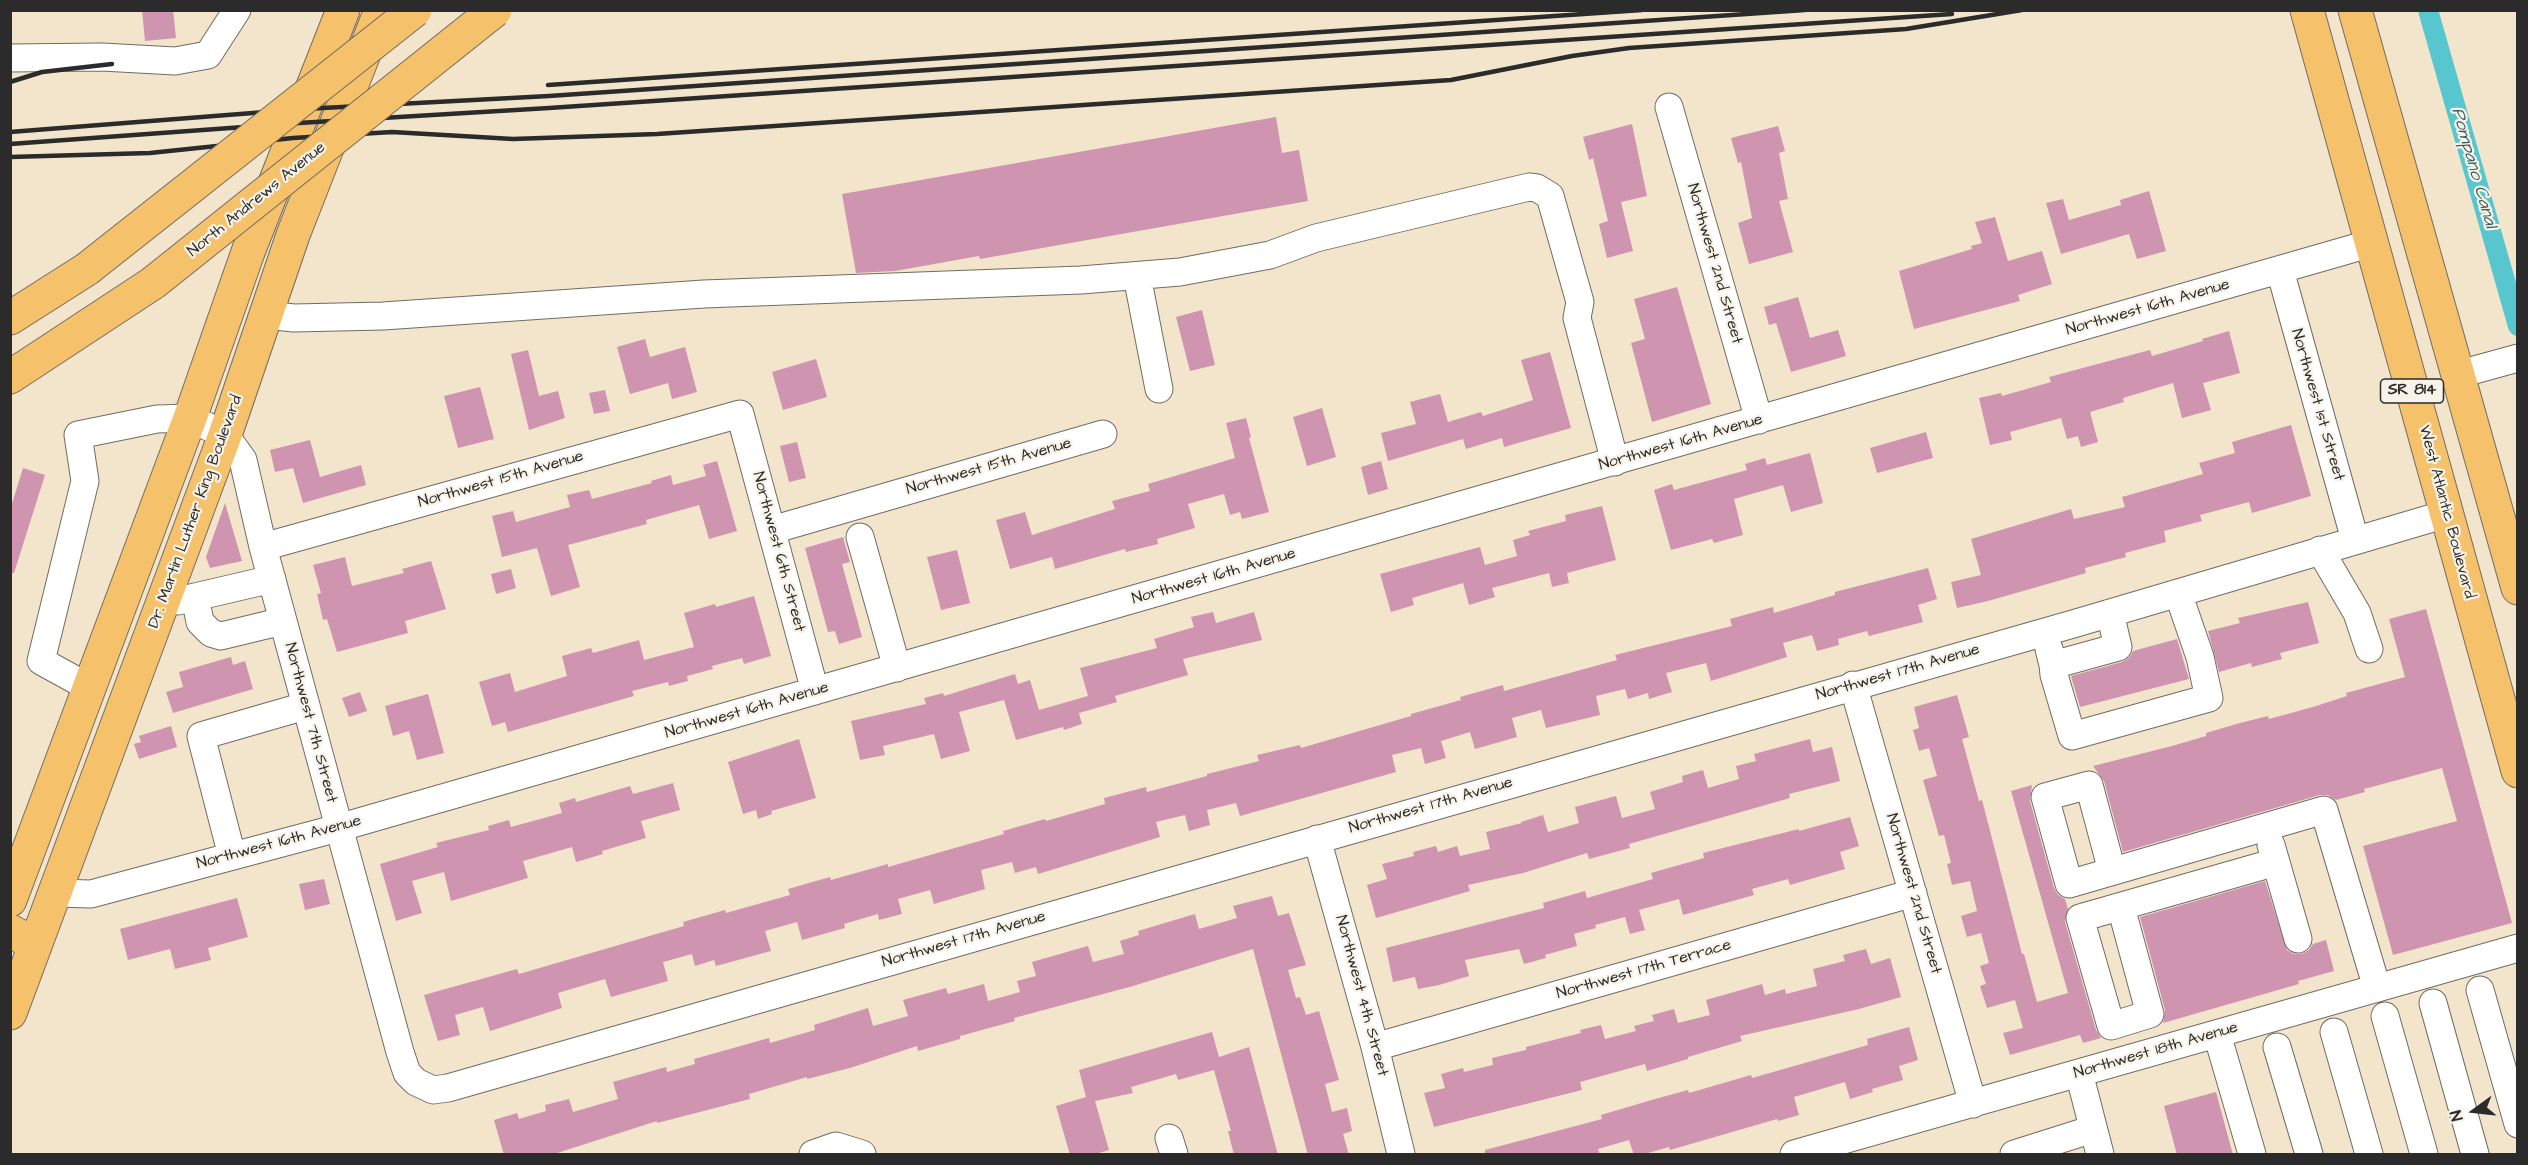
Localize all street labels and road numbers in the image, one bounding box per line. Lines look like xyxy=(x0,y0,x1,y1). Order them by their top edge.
street label: North Andrews Avenue xyxy=(184,138,330,262)
street label: Northwest 2nd Street xyxy=(1682,182,1746,346)
street label: Northwest 16th Avenue xyxy=(2064,275,2232,341)
street label: Northwest 1st Street xyxy=(2286,327,2348,483)
road number: SR 814 xyxy=(2380,379,2444,403)
street label: Dr. Martin Luther King Boulevard xyxy=(145,393,247,631)
street label: Northwest 16th Avenue xyxy=(1597,410,1765,476)
street label: West Atlantic Boulevard xyxy=(2414,423,2478,601)
street label: Northwest 15th Avenue xyxy=(904,434,1074,500)
street label: Northwest 15th Avenue xyxy=(416,447,586,513)
street label: Northwest 6th Street xyxy=(747,470,809,634)
street label: Northwest 16th Avenue xyxy=(1130,544,1298,610)
street label: Northwest 17th Avenue xyxy=(1814,640,1982,706)
street label: Northwest 7th Street xyxy=(279,641,341,805)
street label: Northwest 16th Avenue xyxy=(663,678,831,744)
street label: Northwest 17th Avenue xyxy=(1347,773,1515,839)
street label: Northwest 16th Avenue xyxy=(195,812,363,874)
street label: Northwest 2nd Street xyxy=(1881,812,1945,976)
street label: Northwest 17th Avenue xyxy=(880,907,1048,973)
street label: Northwest 4th Street xyxy=(1330,913,1392,1079)
street label: Northwest 17th Terrace xyxy=(1555,936,1733,1004)
street label: Northwest 18th Avenue xyxy=(2072,1018,2240,1084)

